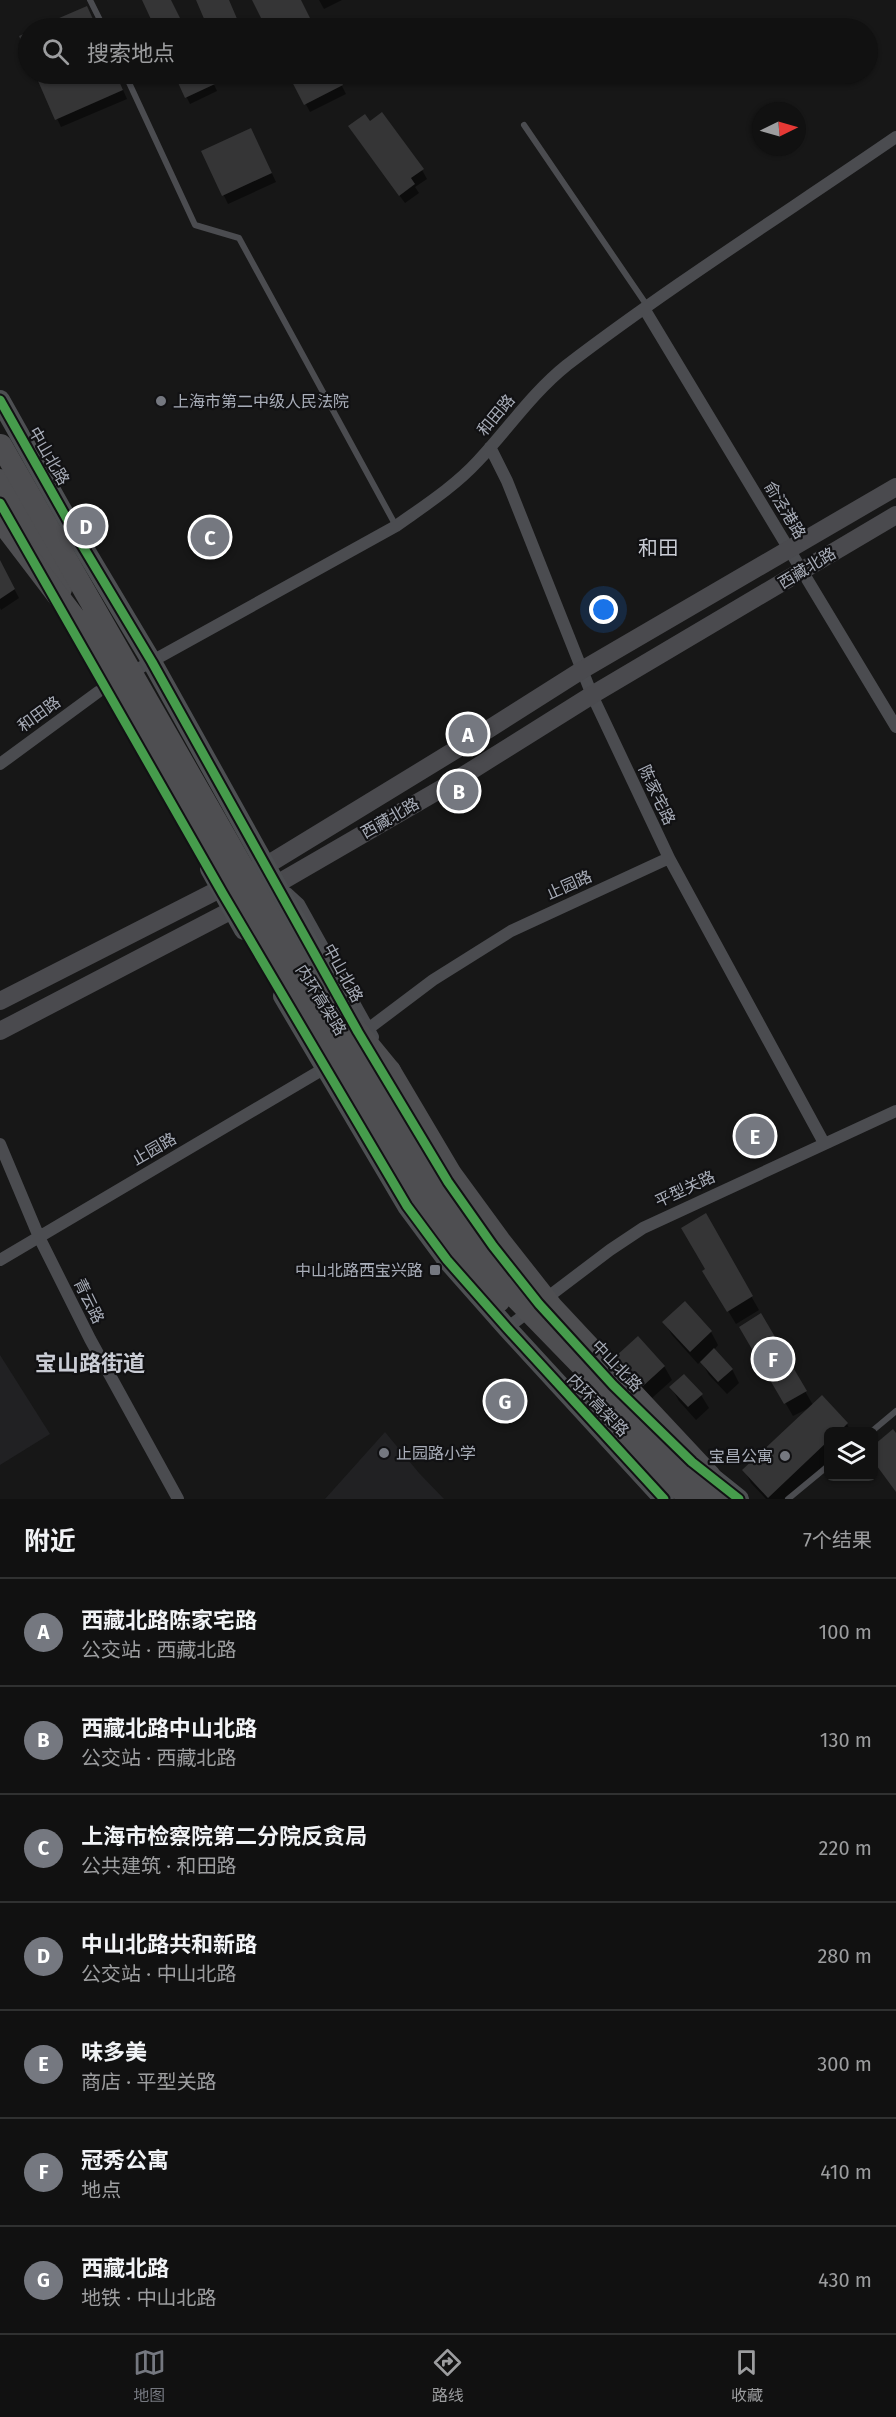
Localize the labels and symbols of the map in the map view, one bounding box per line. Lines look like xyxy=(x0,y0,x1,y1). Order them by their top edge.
north arrow xyxy=(752,102,806,156)
street label: 和田路 xyxy=(473,391,519,439)
place label: 上海市第二中级人民法院 xyxy=(173,392,349,411)
marker: 上海市第二中级人民法院 xyxy=(154,394,168,408)
street label: 中山北路 xyxy=(25,424,73,488)
street label: 俞泾港路 xyxy=(760,478,810,542)
pin: D xyxy=(66,504,106,548)
pin: C xyxy=(190,514,230,560)
district label: 和田 xyxy=(638,536,678,560)
street label: 西藏北路 xyxy=(775,543,839,593)
your location xyxy=(589,595,618,624)
street label: 和田路 xyxy=(14,692,64,736)
pin: A xyxy=(448,712,488,756)
street label: 陈家宅路 xyxy=(635,762,679,828)
pin: B xyxy=(440,768,478,814)
street label: 西藏北路 xyxy=(358,794,422,842)
street label: 止园路 xyxy=(543,867,595,903)
street label: 中山北路 xyxy=(319,940,367,1006)
street label: 内环高架路 xyxy=(292,961,350,1039)
pin: E xyxy=(736,1114,774,1158)
street label: 止园路 xyxy=(128,1129,180,1169)
street label: 平型关路 xyxy=(652,1167,718,1211)
place label: 中山北路西宝兴路 xyxy=(295,1261,423,1280)
marker: 中山北路西宝兴路 xyxy=(428,1263,442,1277)
street label: 青云路 xyxy=(70,1275,108,1327)
street label: 中山北路 xyxy=(588,1336,646,1396)
pin: F xyxy=(754,1336,792,1382)
district label: 宝山路街道 xyxy=(35,1350,145,1377)
street label: 内环高架路 xyxy=(563,1370,633,1440)
pin: G xyxy=(486,1378,524,1424)
place label: 止园路小学 xyxy=(396,1444,476,1463)
marker: 止园路小学 xyxy=(377,1446,391,1460)
place label: 宝昌公寓 xyxy=(709,1447,773,1466)
marker: 宝昌公寓 xyxy=(778,1449,792,1463)

